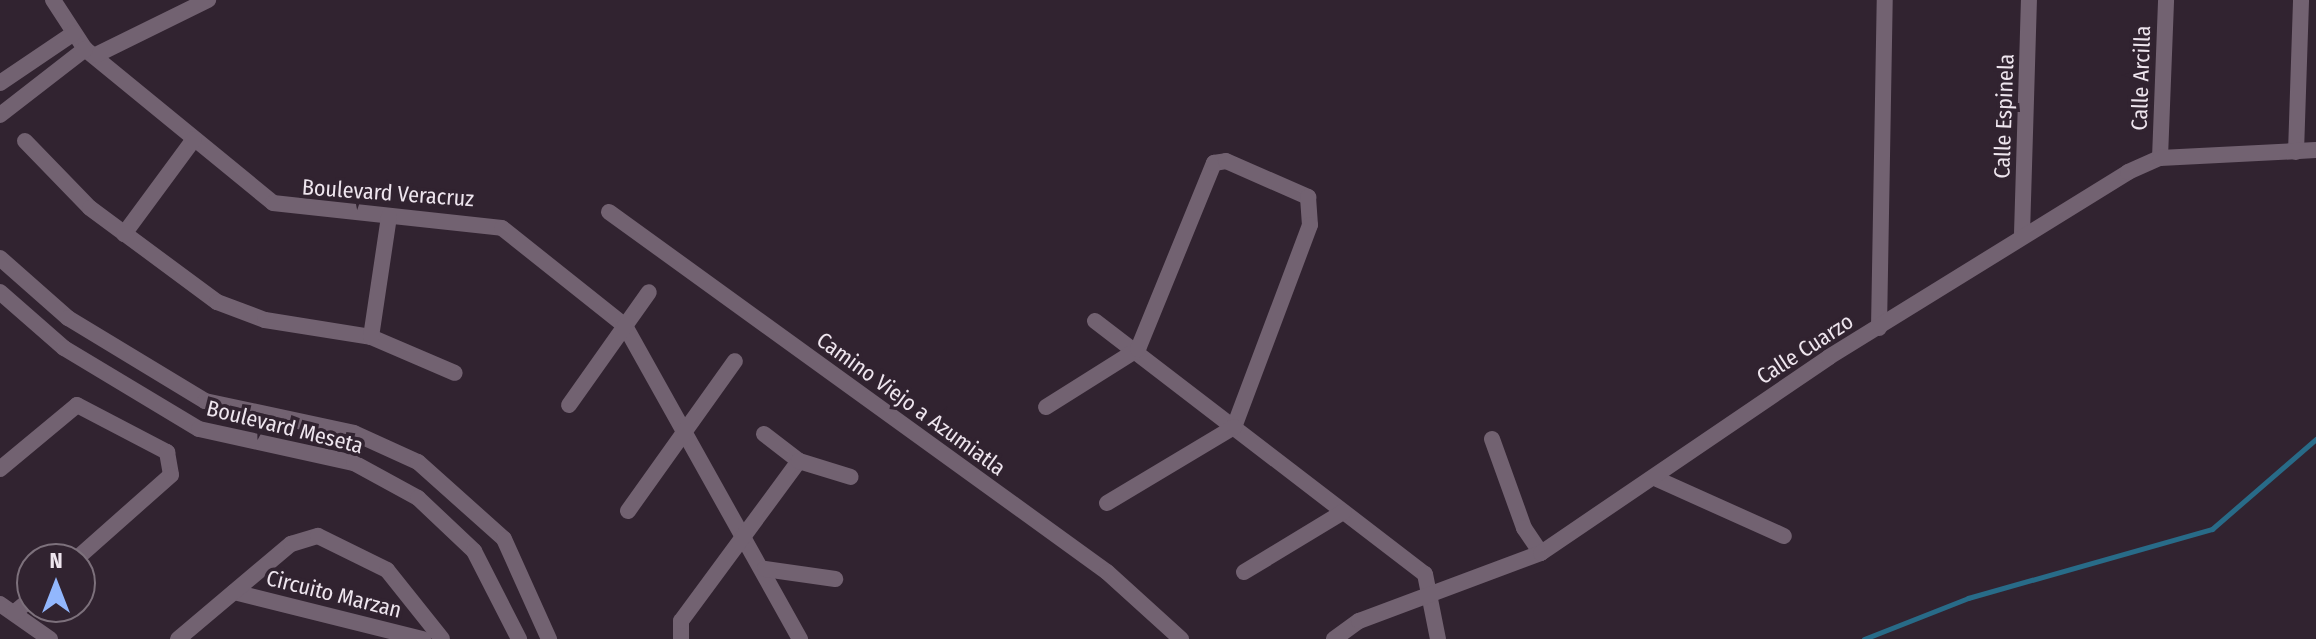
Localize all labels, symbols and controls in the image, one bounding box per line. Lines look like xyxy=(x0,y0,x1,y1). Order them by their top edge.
street label: Calle Arcilla xyxy=(2126,25,2156,131)
street label: Calle Espinela xyxy=(1989,53,2019,179)
street label: Boulevard Veracruz xyxy=(301,174,475,212)
street label: Calle Cuarzo xyxy=(1752,308,1858,390)
street label: Camino Viejo a Azumiatla xyxy=(812,327,1010,481)
street label: Boulevard Meseta xyxy=(204,395,366,459)
north arrow xyxy=(16,543,96,623)
text: N xyxy=(49,547,63,574)
street label: Circuito Marzan xyxy=(264,564,404,624)

